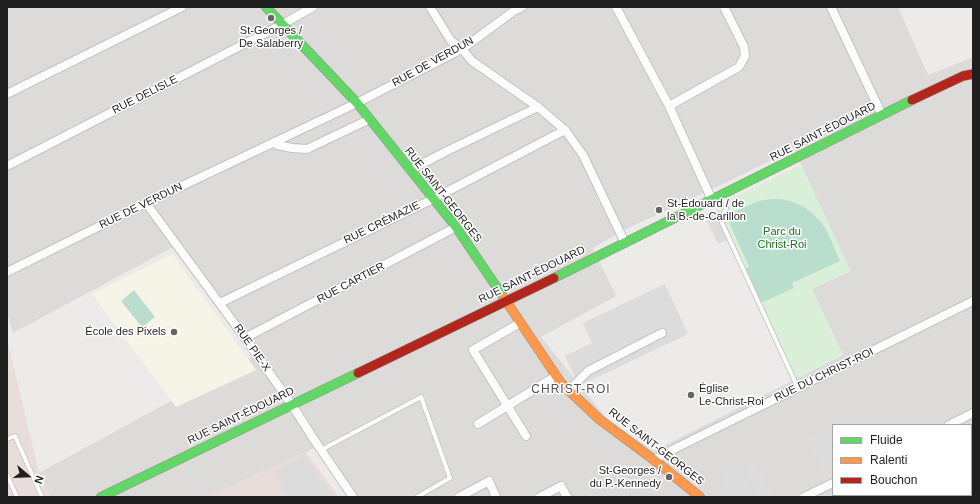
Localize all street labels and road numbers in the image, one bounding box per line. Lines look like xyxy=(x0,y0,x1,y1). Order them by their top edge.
street label: RUE DE VERDUN xyxy=(390,34,476,90)
street label: RUE DELISLE xyxy=(110,73,180,117)
street label: RUE SAINT-ÉDOUARD xyxy=(768,100,878,164)
street label: RUE SAINT-GEORGES xyxy=(402,145,484,245)
street label: RUE DE VERDUN xyxy=(97,180,185,232)
street label: RUE CRÉMAZIE xyxy=(342,199,422,247)
street label: RUE SAINT-ÉDOUARD xyxy=(477,243,587,307)
street label: RUE CARTIER xyxy=(315,260,387,306)
street label: RUE PIE-X xyxy=(231,322,273,374)
street label: RUE DU CHRIST-ROI xyxy=(772,345,876,405)
street label: RUE SAINT-ÉDOUARD xyxy=(186,384,296,448)
street label: RUE SAINT-GEORGES xyxy=(606,406,706,488)

